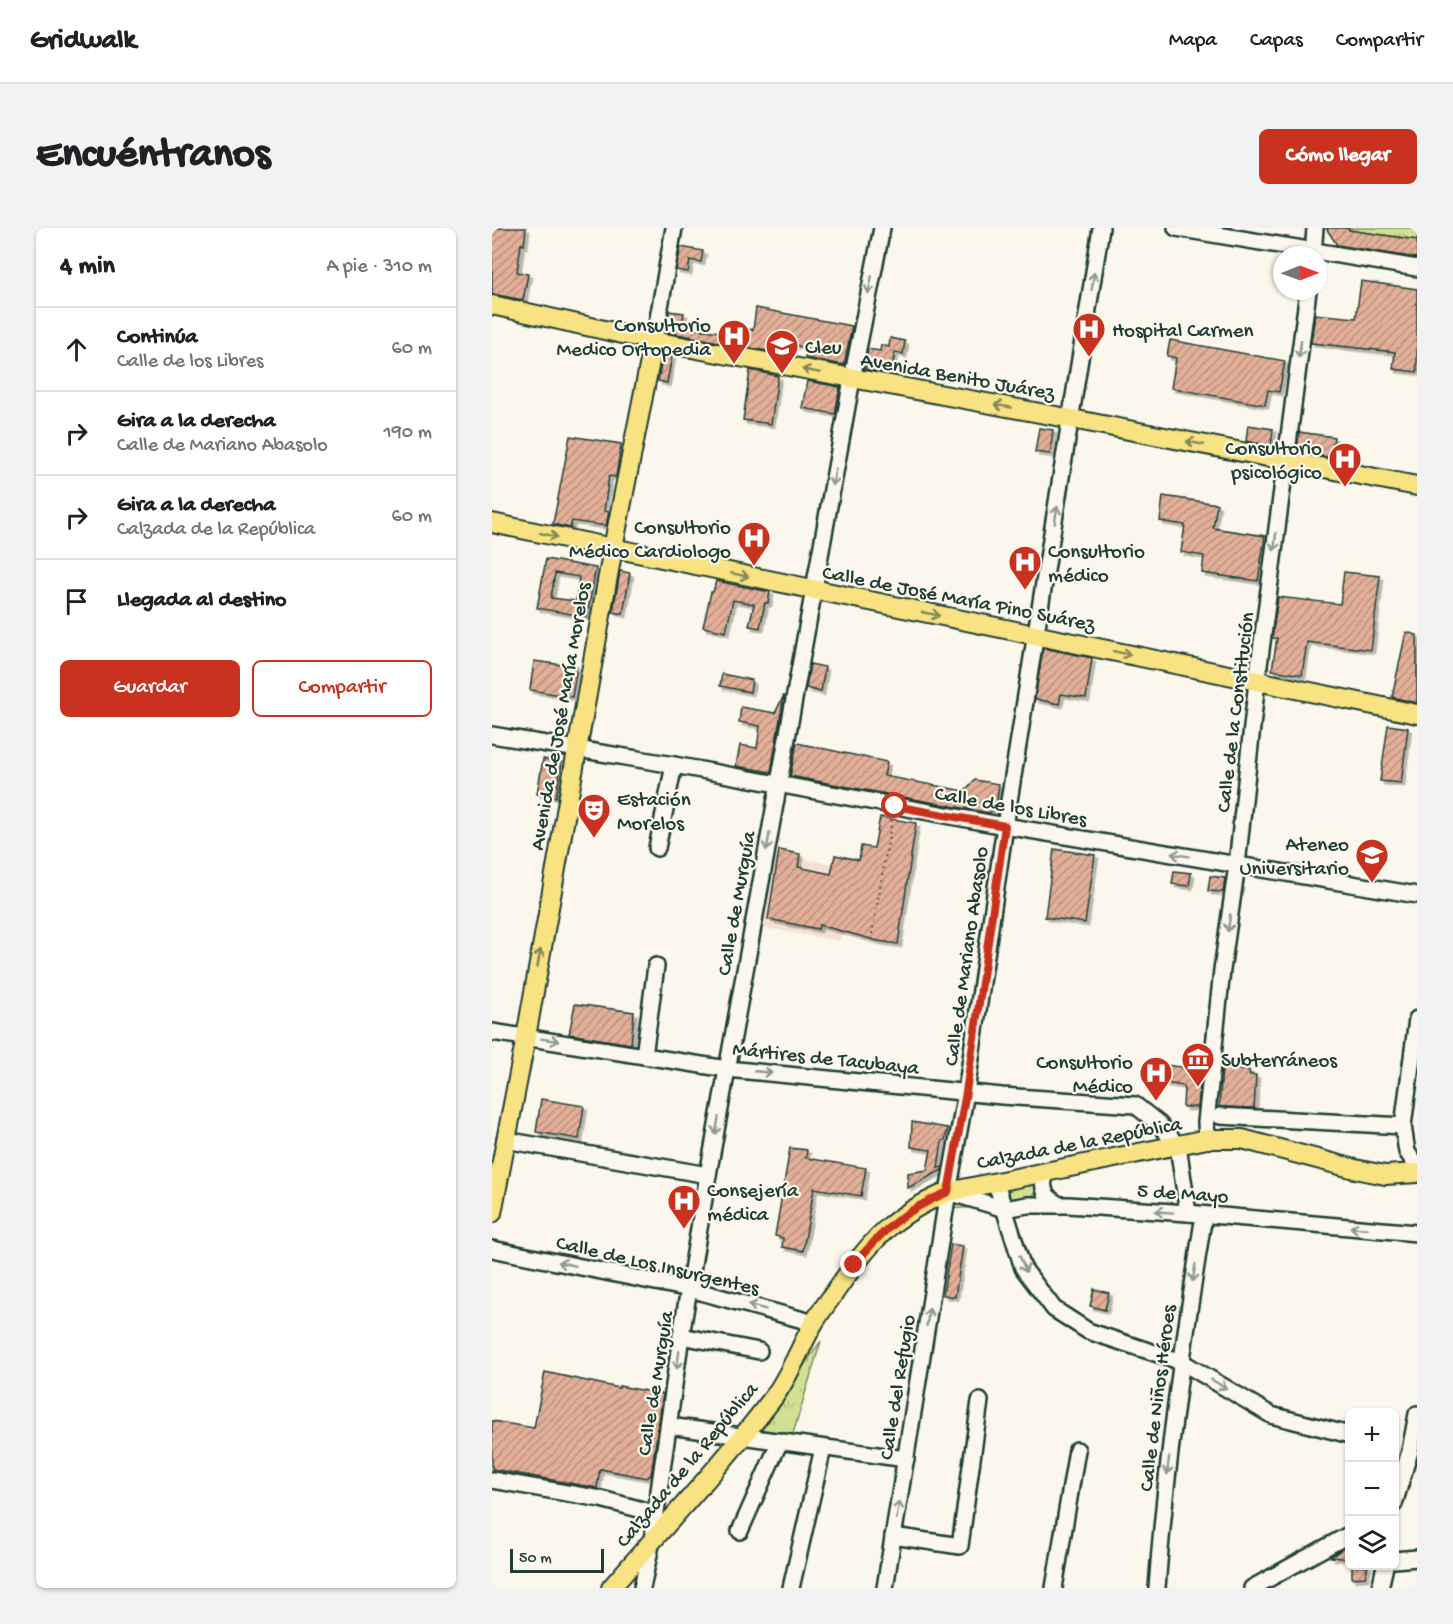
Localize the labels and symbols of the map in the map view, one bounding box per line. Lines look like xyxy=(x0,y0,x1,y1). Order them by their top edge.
north arrow xyxy=(1273,246,1327,300)
one-way arrow xyxy=(1088,272,1099,291)
one-way arrow xyxy=(864,275,875,295)
hospital icon: Hospital Carmen xyxy=(1071,311,1107,358)
place label: Consultorio Medico Ortopedia xyxy=(556,315,712,364)
hospital icon: Consultorio Medico Ortopedia xyxy=(716,318,752,365)
place label: Hospital Carmen xyxy=(1112,320,1254,345)
school or university icon: Cleu xyxy=(764,328,800,375)
place label: Cleu xyxy=(805,337,842,362)
one-way arrow xyxy=(1295,339,1306,358)
street label: Avenida Benito Juárez xyxy=(858,349,1057,408)
one-way arrow xyxy=(802,365,822,376)
one-way arrow xyxy=(994,400,1014,411)
one-way arrow xyxy=(1185,437,1205,448)
place label: Consultorio psicológico xyxy=(1225,438,1322,487)
hospital icon: Consultorio psicológico xyxy=(1327,441,1363,488)
one-way arrow xyxy=(828,467,839,486)
one-way arrow xyxy=(1050,506,1061,525)
place label: Consultorio Médico Cardiologo xyxy=(569,517,731,566)
hospital icon: Consultorio Médico Cardiologo xyxy=(736,520,772,567)
one-way arrow xyxy=(539,530,558,541)
one-way arrow xyxy=(1269,532,1280,552)
place label: Consultorio médico xyxy=(1048,541,1145,590)
hospital icon: Consultorio médico xyxy=(1007,544,1043,591)
street label: Calle de José María Pino Suárez xyxy=(820,562,1098,639)
one-way arrow xyxy=(730,570,749,581)
street label: Avenida de José María Morelos xyxy=(527,580,599,852)
one-way arrow xyxy=(921,609,940,620)
street label: Calle de la Constitución xyxy=(1213,611,1262,814)
one-way arrow xyxy=(1112,648,1131,659)
street label: Calle de los Libres xyxy=(932,783,1090,834)
place label: Estación Morelos xyxy=(617,789,691,838)
theatre icon: Estación Morelos xyxy=(576,792,612,839)
route start xyxy=(881,792,907,818)
street label: Calle de Murguía xyxy=(713,828,764,978)
one-way arrow xyxy=(762,831,773,851)
place label: Ateneo Universitario xyxy=(1239,834,1349,883)
school or university icon: Ateneo Universitario xyxy=(1354,837,1390,884)
street label: Calle de Mariano Abasolo xyxy=(941,845,996,1068)
one-way arrow xyxy=(1170,850,1190,861)
one-way arrow xyxy=(1224,912,1235,932)
one-way arrow xyxy=(534,949,545,969)
one-way arrow xyxy=(540,1035,559,1046)
street label: Mártires de Tacubaya xyxy=(731,1038,921,1083)
museum icon: Subterráneos xyxy=(1180,1041,1216,1088)
place label: Subterráneos xyxy=(1221,1050,1338,1075)
place label: Consultorio Médico xyxy=(1036,1052,1133,1101)
hospital icon: Consultorio Médico xyxy=(1138,1055,1174,1102)
one-way arrow xyxy=(753,1067,773,1078)
street label: Calzada de la República xyxy=(975,1113,1185,1178)
one-way arrow xyxy=(711,1116,722,1136)
place label: Consejería médica xyxy=(707,1180,800,1229)
street label: 5 de Mayo xyxy=(1136,1180,1229,1211)
hospital icon: Consejería médica xyxy=(666,1183,702,1230)
one-way arrow xyxy=(1155,1206,1175,1217)
one-way arrow xyxy=(1349,1222,1369,1233)
street label: Calle de Los Insurgentes xyxy=(553,1232,762,1303)
route end xyxy=(840,1251,866,1277)
one-way arrow xyxy=(1018,1254,1029,1272)
one-way arrow xyxy=(558,1258,578,1269)
one-way arrow xyxy=(1189,1262,1200,1282)
one-way arrow xyxy=(748,1301,767,1313)
street label: Calle de Niños Héroes xyxy=(1136,1302,1183,1493)
street label: Calle de Murguía xyxy=(634,1308,681,1458)
one-way arrow xyxy=(923,1308,934,1327)
street label: Calle del Refugio xyxy=(876,1313,923,1462)
one-way arrow xyxy=(672,1350,683,1370)
street label: Calzada de la República xyxy=(612,1378,766,1554)
one-way arrow xyxy=(1210,1378,1227,1390)
one-way arrow xyxy=(1163,1455,1174,1475)
one-way arrow xyxy=(892,1500,903,1520)
scale bar xyxy=(510,1546,604,1574)

